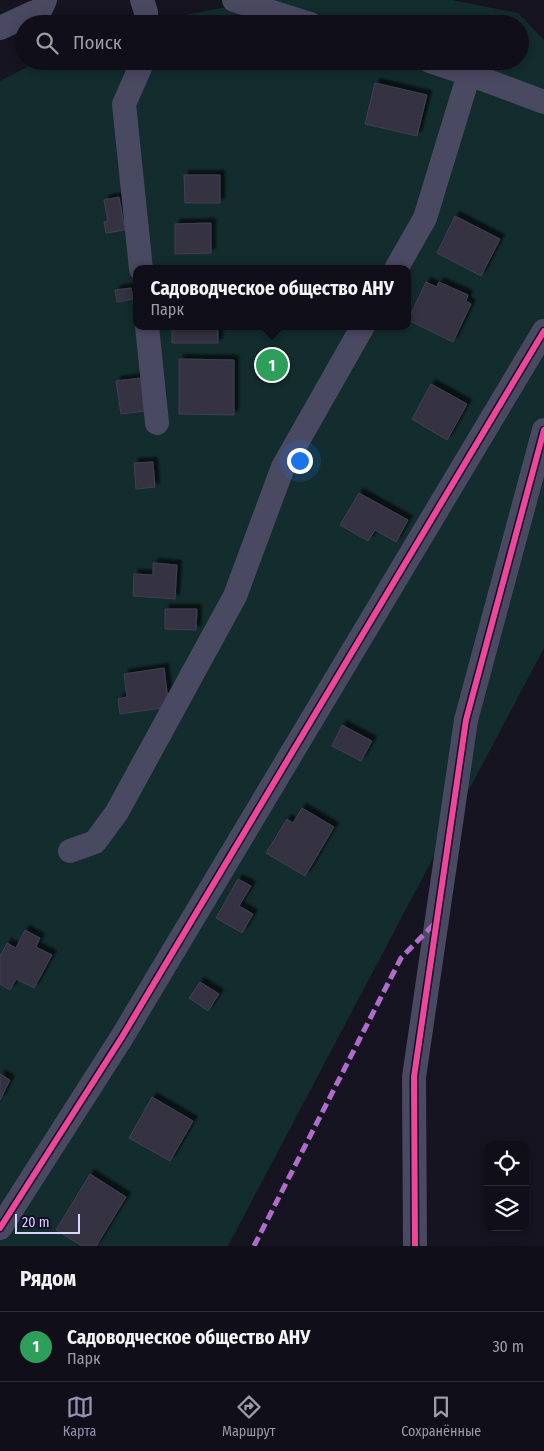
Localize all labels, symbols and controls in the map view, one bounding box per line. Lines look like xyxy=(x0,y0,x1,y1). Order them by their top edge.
search box xyxy=(15,15,529,70)
icon: search xyxy=(33,29,61,57)
text: Поиск xyxy=(73,31,122,54)
popup xyxy=(133,265,411,330)
text: Садоводческое общество АНУ xyxy=(150,277,394,300)
text: Парк xyxy=(150,300,184,319)
pin: 1 xyxy=(256,346,288,384)
your location xyxy=(287,448,313,474)
map controls xyxy=(484,1141,529,1231)
button: locate xyxy=(484,1141,529,1186)
button: layers xyxy=(484,1186,529,1231)
scale bar xyxy=(15,1211,80,1234)
text: 20 m xyxy=(22,1214,50,1231)
text: Рядом xyxy=(20,1266,76,1292)
text: Садоводческое общество АНУ xyxy=(67,1326,310,1349)
text: 1 xyxy=(33,1337,39,1356)
text: 30 m xyxy=(492,1337,524,1356)
text: Парк xyxy=(67,1349,101,1368)
tab: Карта xyxy=(63,1393,96,1440)
tab: Маршрут xyxy=(222,1393,276,1440)
tab: Сохранённые xyxy=(401,1393,481,1440)

